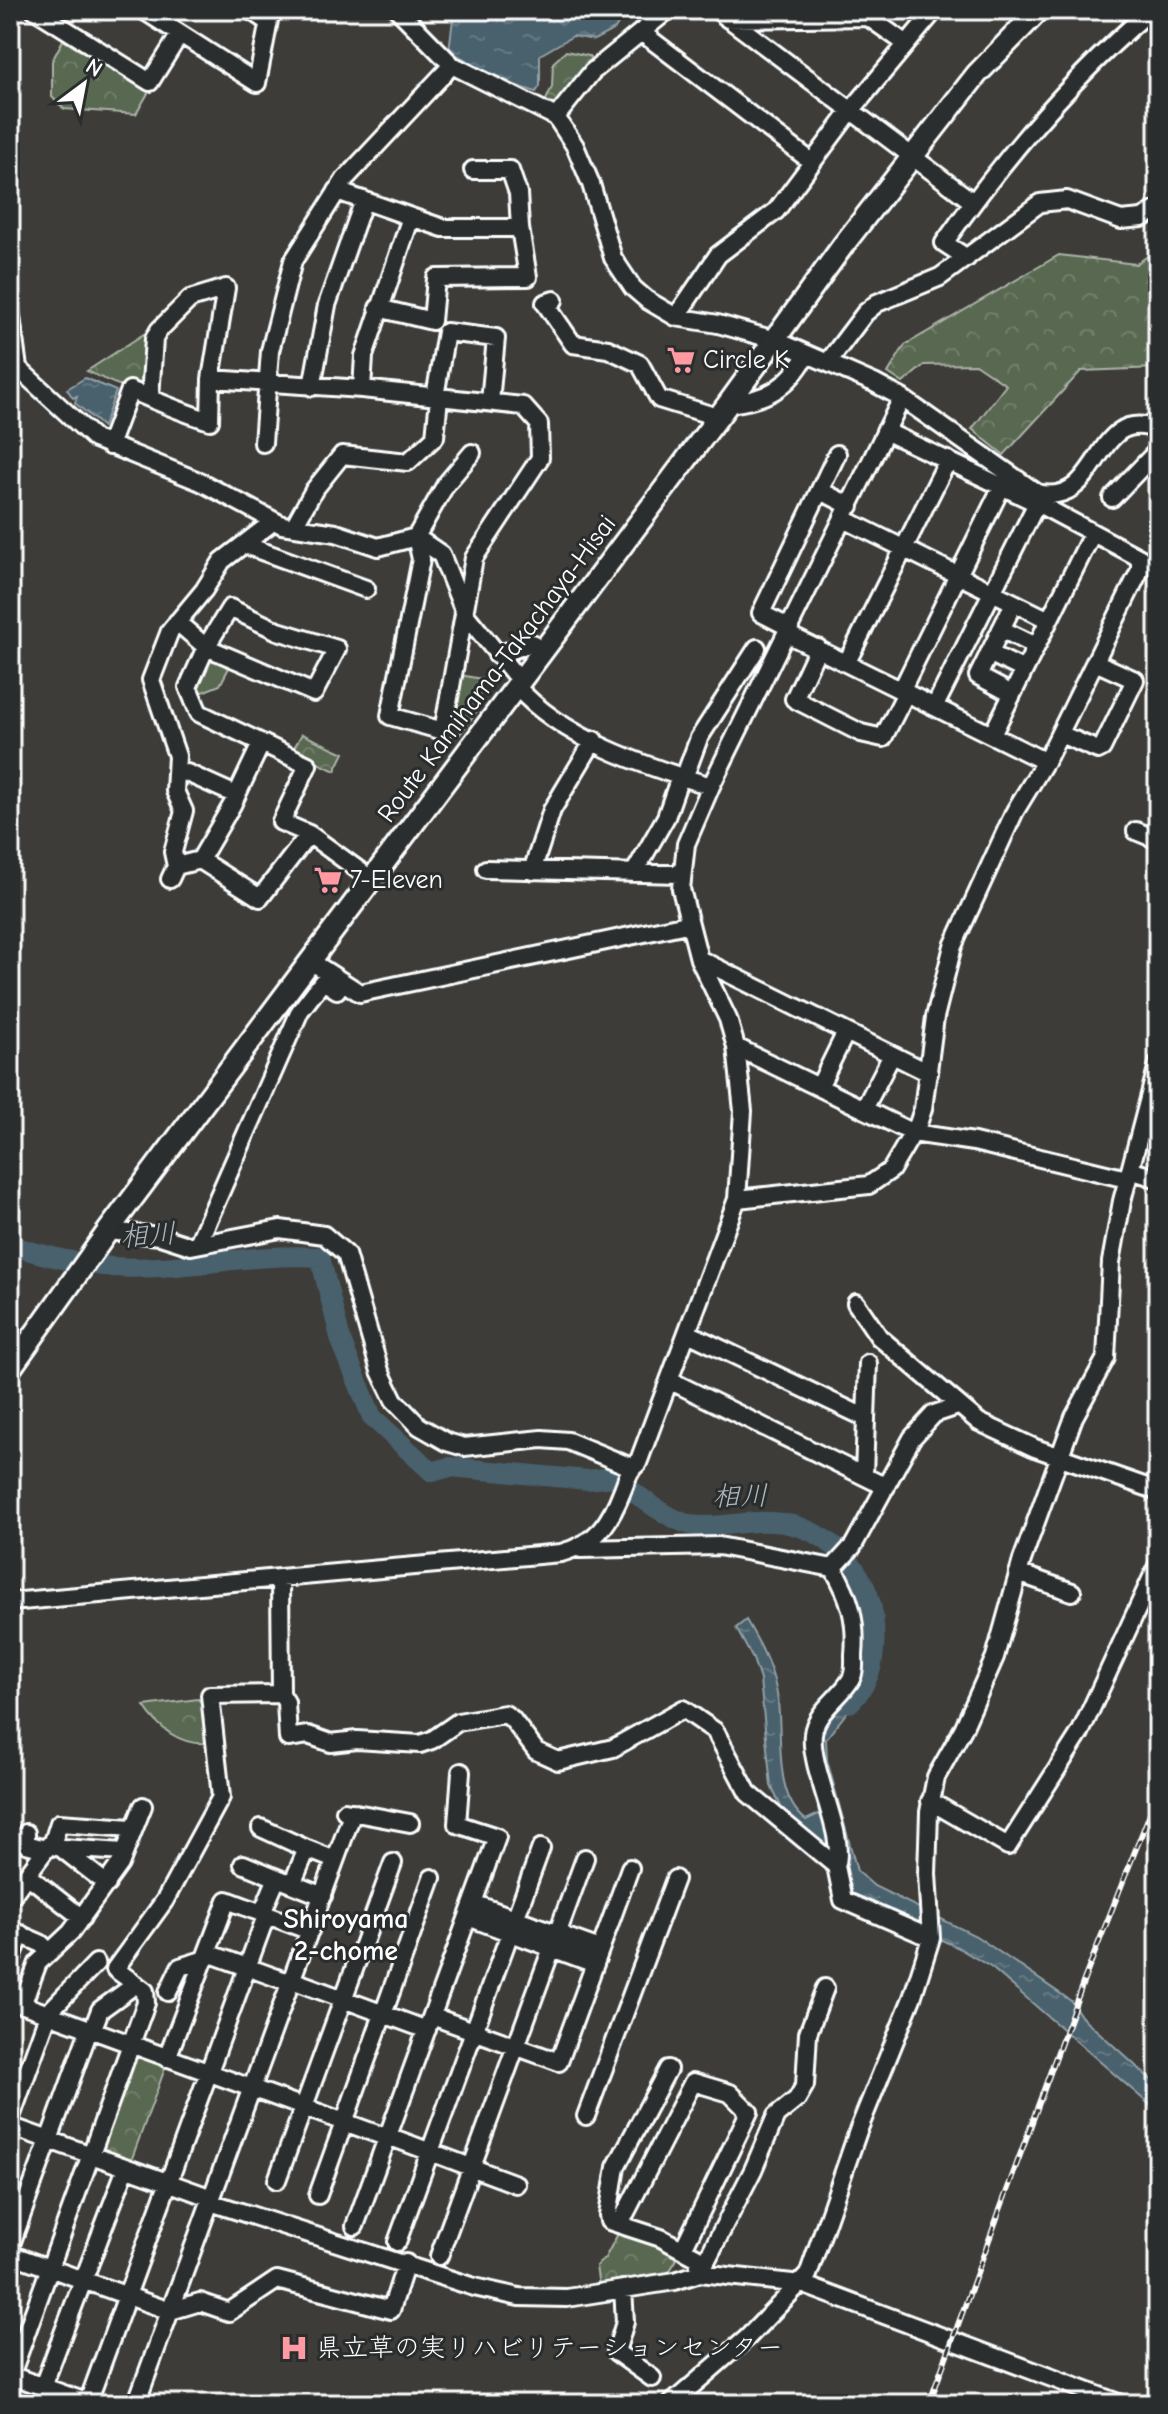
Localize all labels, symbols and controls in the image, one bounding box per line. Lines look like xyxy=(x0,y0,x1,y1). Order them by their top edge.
north arrow xyxy=(44,44,124,124)
text: N xyxy=(81,53,107,83)
supermarket icon: Circle K xyxy=(666,345,696,375)
place label: Circle K xyxy=(703,345,789,375)
street label: Route Kamihama-Takachaya-Hisai xyxy=(372,509,622,829)
supermarket icon: 7-Eleven xyxy=(313,865,343,895)
place label: 7-Eleven xyxy=(350,865,443,895)
water label: 相川 xyxy=(119,1217,177,1253)
water label: 相川 xyxy=(712,1480,768,1512)
district label: Shiroyama 2-chome xyxy=(283,1903,409,1967)
hospital icon: 県立草の実リハビリテーションセンター xyxy=(279,2333,309,2363)
place label: 県立草の実リハビリテーションセンター xyxy=(316,2333,783,2363)

